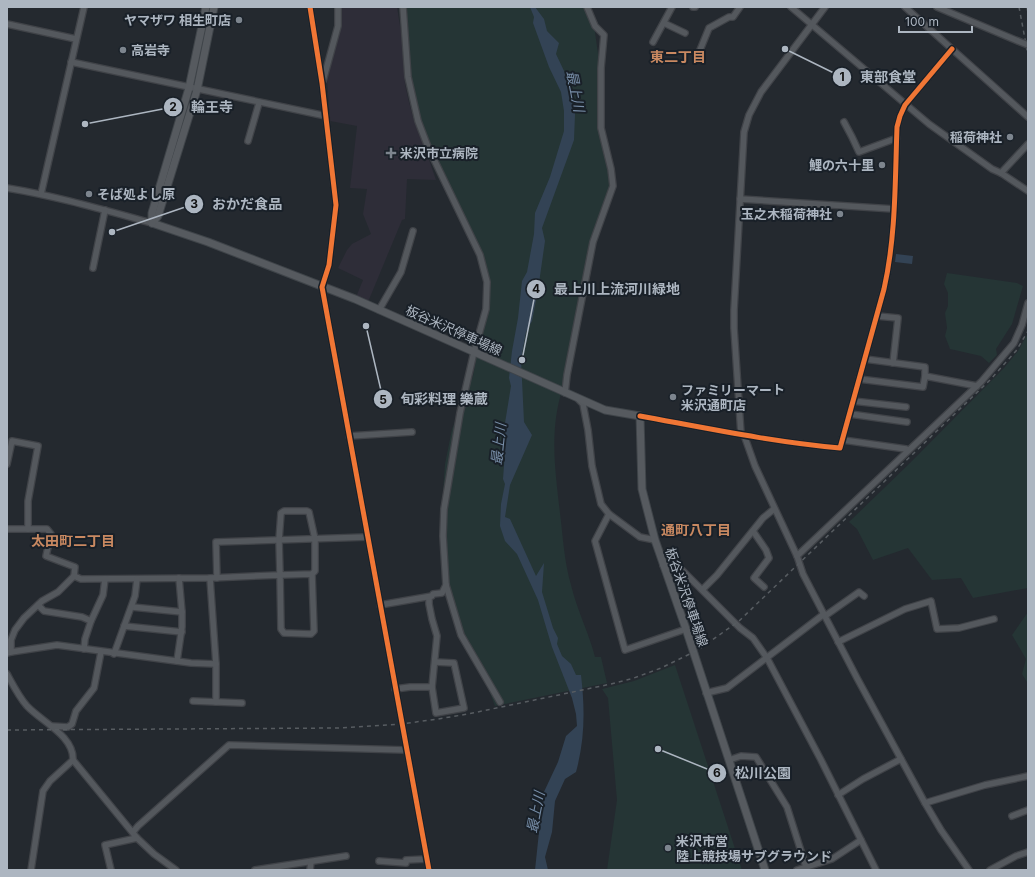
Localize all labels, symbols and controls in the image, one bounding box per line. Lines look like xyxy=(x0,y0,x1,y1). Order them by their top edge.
scale bar xyxy=(899,8,972,34)
place label: ヤマザワ 相生町店 xyxy=(124,12,231,28)
text: 100 m xyxy=(905,14,939,29)
marker: ヤマザワ 相生町店 xyxy=(234,15,244,25)
place label: 高岩寺 xyxy=(131,42,170,58)
marker: 高岩寺 xyxy=(118,45,128,55)
district label: 東二丁目 xyxy=(650,48,706,65)
callout: 東部食堂 xyxy=(832,64,924,90)
text: 東部食堂 xyxy=(860,68,916,85)
water label: 最上川 xyxy=(564,69,589,115)
text: 1 xyxy=(839,69,845,84)
callout: 輪王寺 xyxy=(163,94,241,120)
text: 輪王寺 xyxy=(191,98,233,115)
text: 2 xyxy=(169,99,177,114)
place label: 稲荷神社 xyxy=(950,129,1002,145)
marker: 稲荷神社 xyxy=(1005,132,1015,142)
place label: 米沢市立病院 xyxy=(400,145,478,161)
marker: 米沢市立病院 xyxy=(385,147,397,159)
place label: 鯉の六十里 xyxy=(809,157,874,173)
marker: 鯉の六十里 xyxy=(877,160,887,170)
place label: そば処よし原 xyxy=(97,186,175,202)
marker: そば処よし原 xyxy=(84,189,94,199)
callout: おかだ食品 xyxy=(184,191,290,217)
text: おかだ食品 xyxy=(212,195,282,212)
text: 3 xyxy=(190,196,198,211)
place label: 玉之木稲荷神社 xyxy=(741,206,832,222)
marker: 玉之木稲荷神社 xyxy=(835,209,845,219)
callout: 最上川上流河川緑地 xyxy=(526,276,688,302)
text: 最上川上流河川緑地 xyxy=(554,280,680,297)
text: 4 xyxy=(532,281,540,296)
street label: 板谷米沢停車場線 xyxy=(403,302,505,358)
place label: ファミリーマート 米沢通町店 xyxy=(681,382,785,413)
callout: 旬彩料理 樂蔵 xyxy=(373,386,496,412)
text: 旬彩料理 樂蔵 xyxy=(400,390,488,407)
text: 5 xyxy=(379,392,387,407)
marker: ファミリーマート 米沢通町店 xyxy=(668,392,678,402)
water label: 最上川 xyxy=(487,420,509,466)
district label: 通町八丁目 xyxy=(661,521,731,538)
district label: 太田町二丁目 xyxy=(31,532,115,549)
street label: 板谷米沢停車場線 xyxy=(663,545,711,649)
callout: 松川公園 xyxy=(707,760,799,786)
text: 松川公園 xyxy=(735,764,791,781)
text: 6 xyxy=(713,765,721,780)
water label: 最上川 xyxy=(523,788,548,834)
place label: 米沢市営 陸上競技場サブグラウンド xyxy=(676,833,832,864)
marker: 米沢市営 陸上競技場サブグラウンド xyxy=(663,843,673,853)

